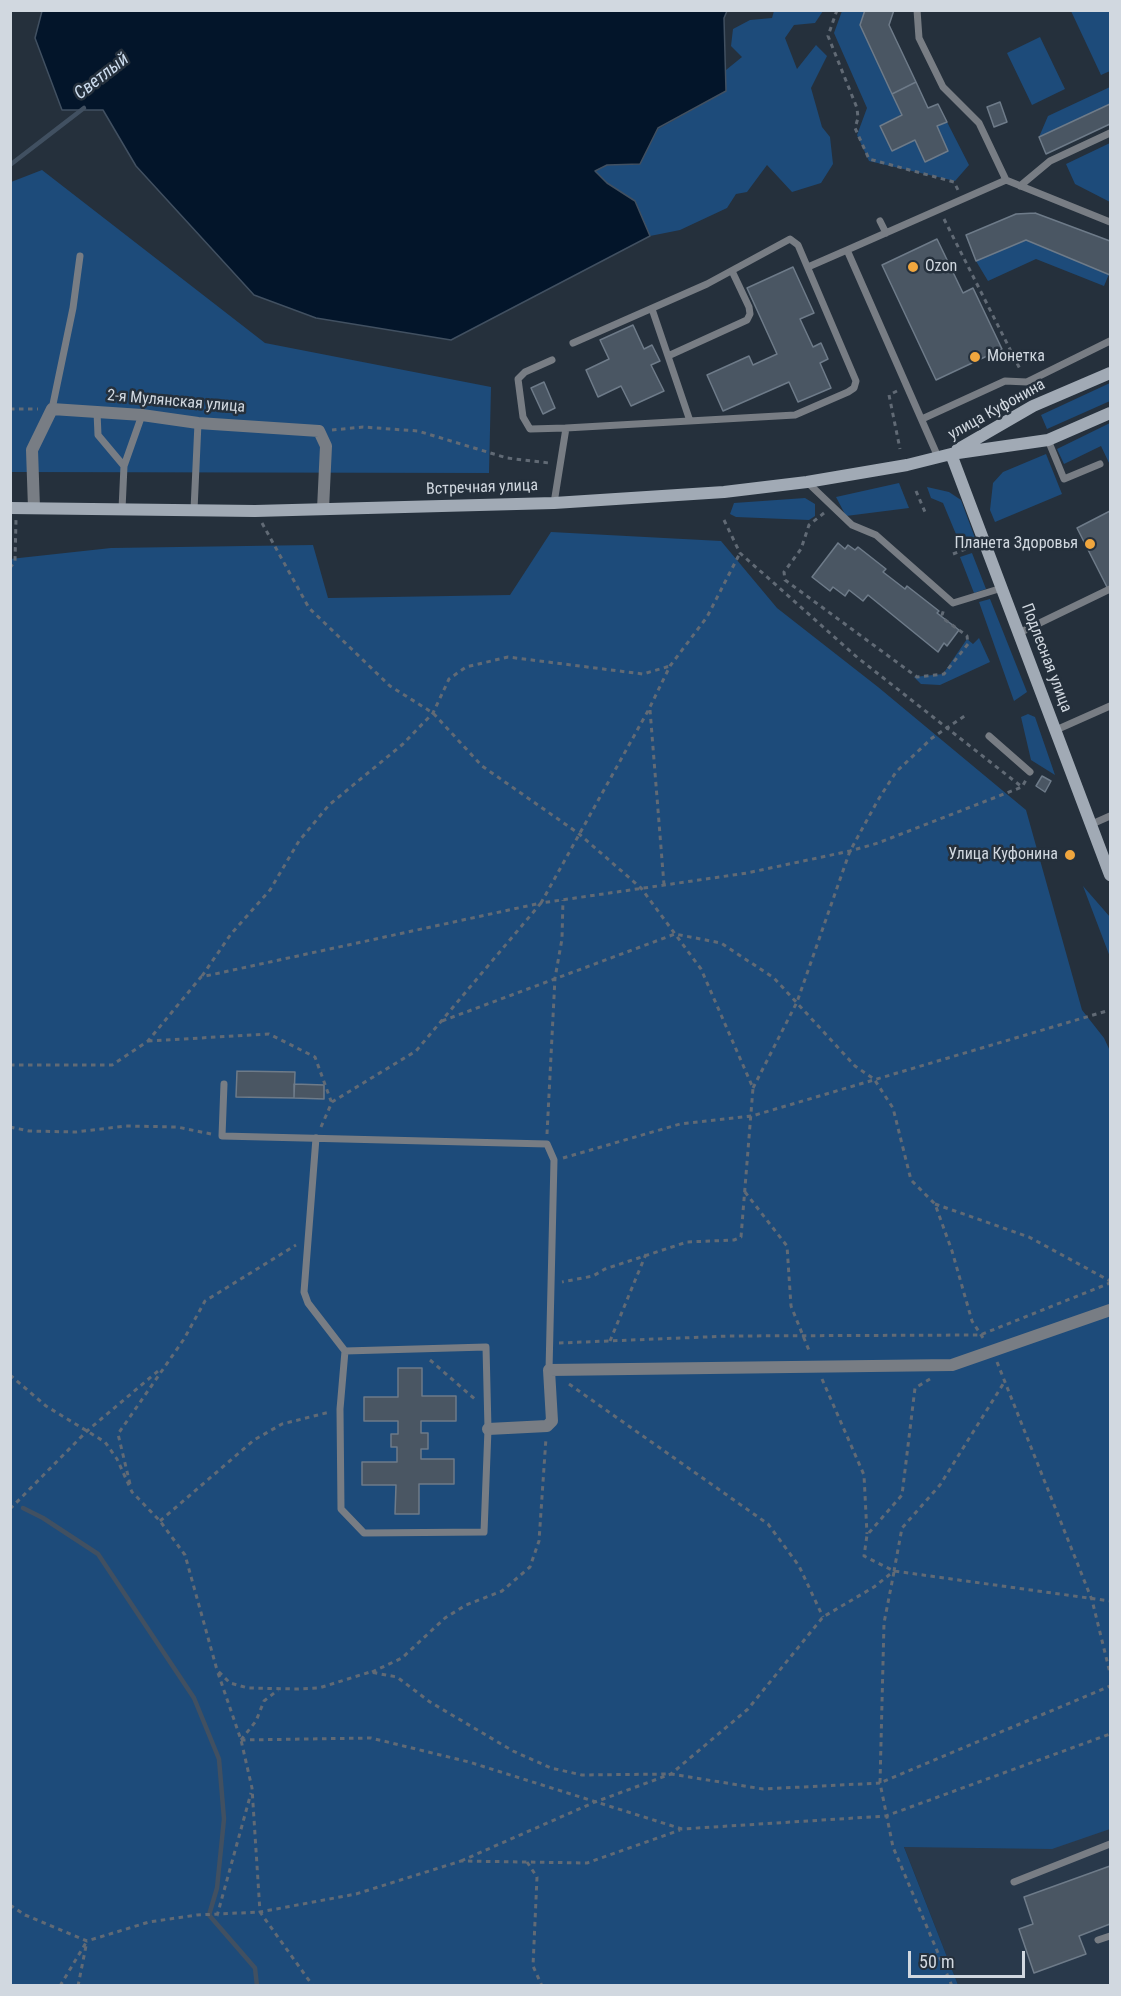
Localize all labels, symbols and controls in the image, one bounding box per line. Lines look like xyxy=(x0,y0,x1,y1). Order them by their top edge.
water label: Светлый xyxy=(70,49,134,105)
place label: Ozon xyxy=(925,257,957,277)
marker: Ozon xyxy=(906,260,920,274)
place label: Монетка xyxy=(987,347,1045,367)
marker: Монетка xyxy=(968,350,982,364)
street label: улица Куфонина xyxy=(945,375,1049,445)
street label: 2-я Мулянская улица xyxy=(106,386,246,418)
street label: Встречная улица xyxy=(426,476,538,500)
place label: Планета Здоровья xyxy=(954,534,1078,554)
marker: Планета Здоровья xyxy=(1083,537,1097,551)
street label: Подлесная улица xyxy=(1016,601,1076,715)
place label: Улица Куфонина xyxy=(948,845,1058,865)
marker: Улица Куфонина xyxy=(1063,848,1077,862)
scale bar xyxy=(911,1939,1028,1977)
text: 50 m xyxy=(919,1951,954,1972)

